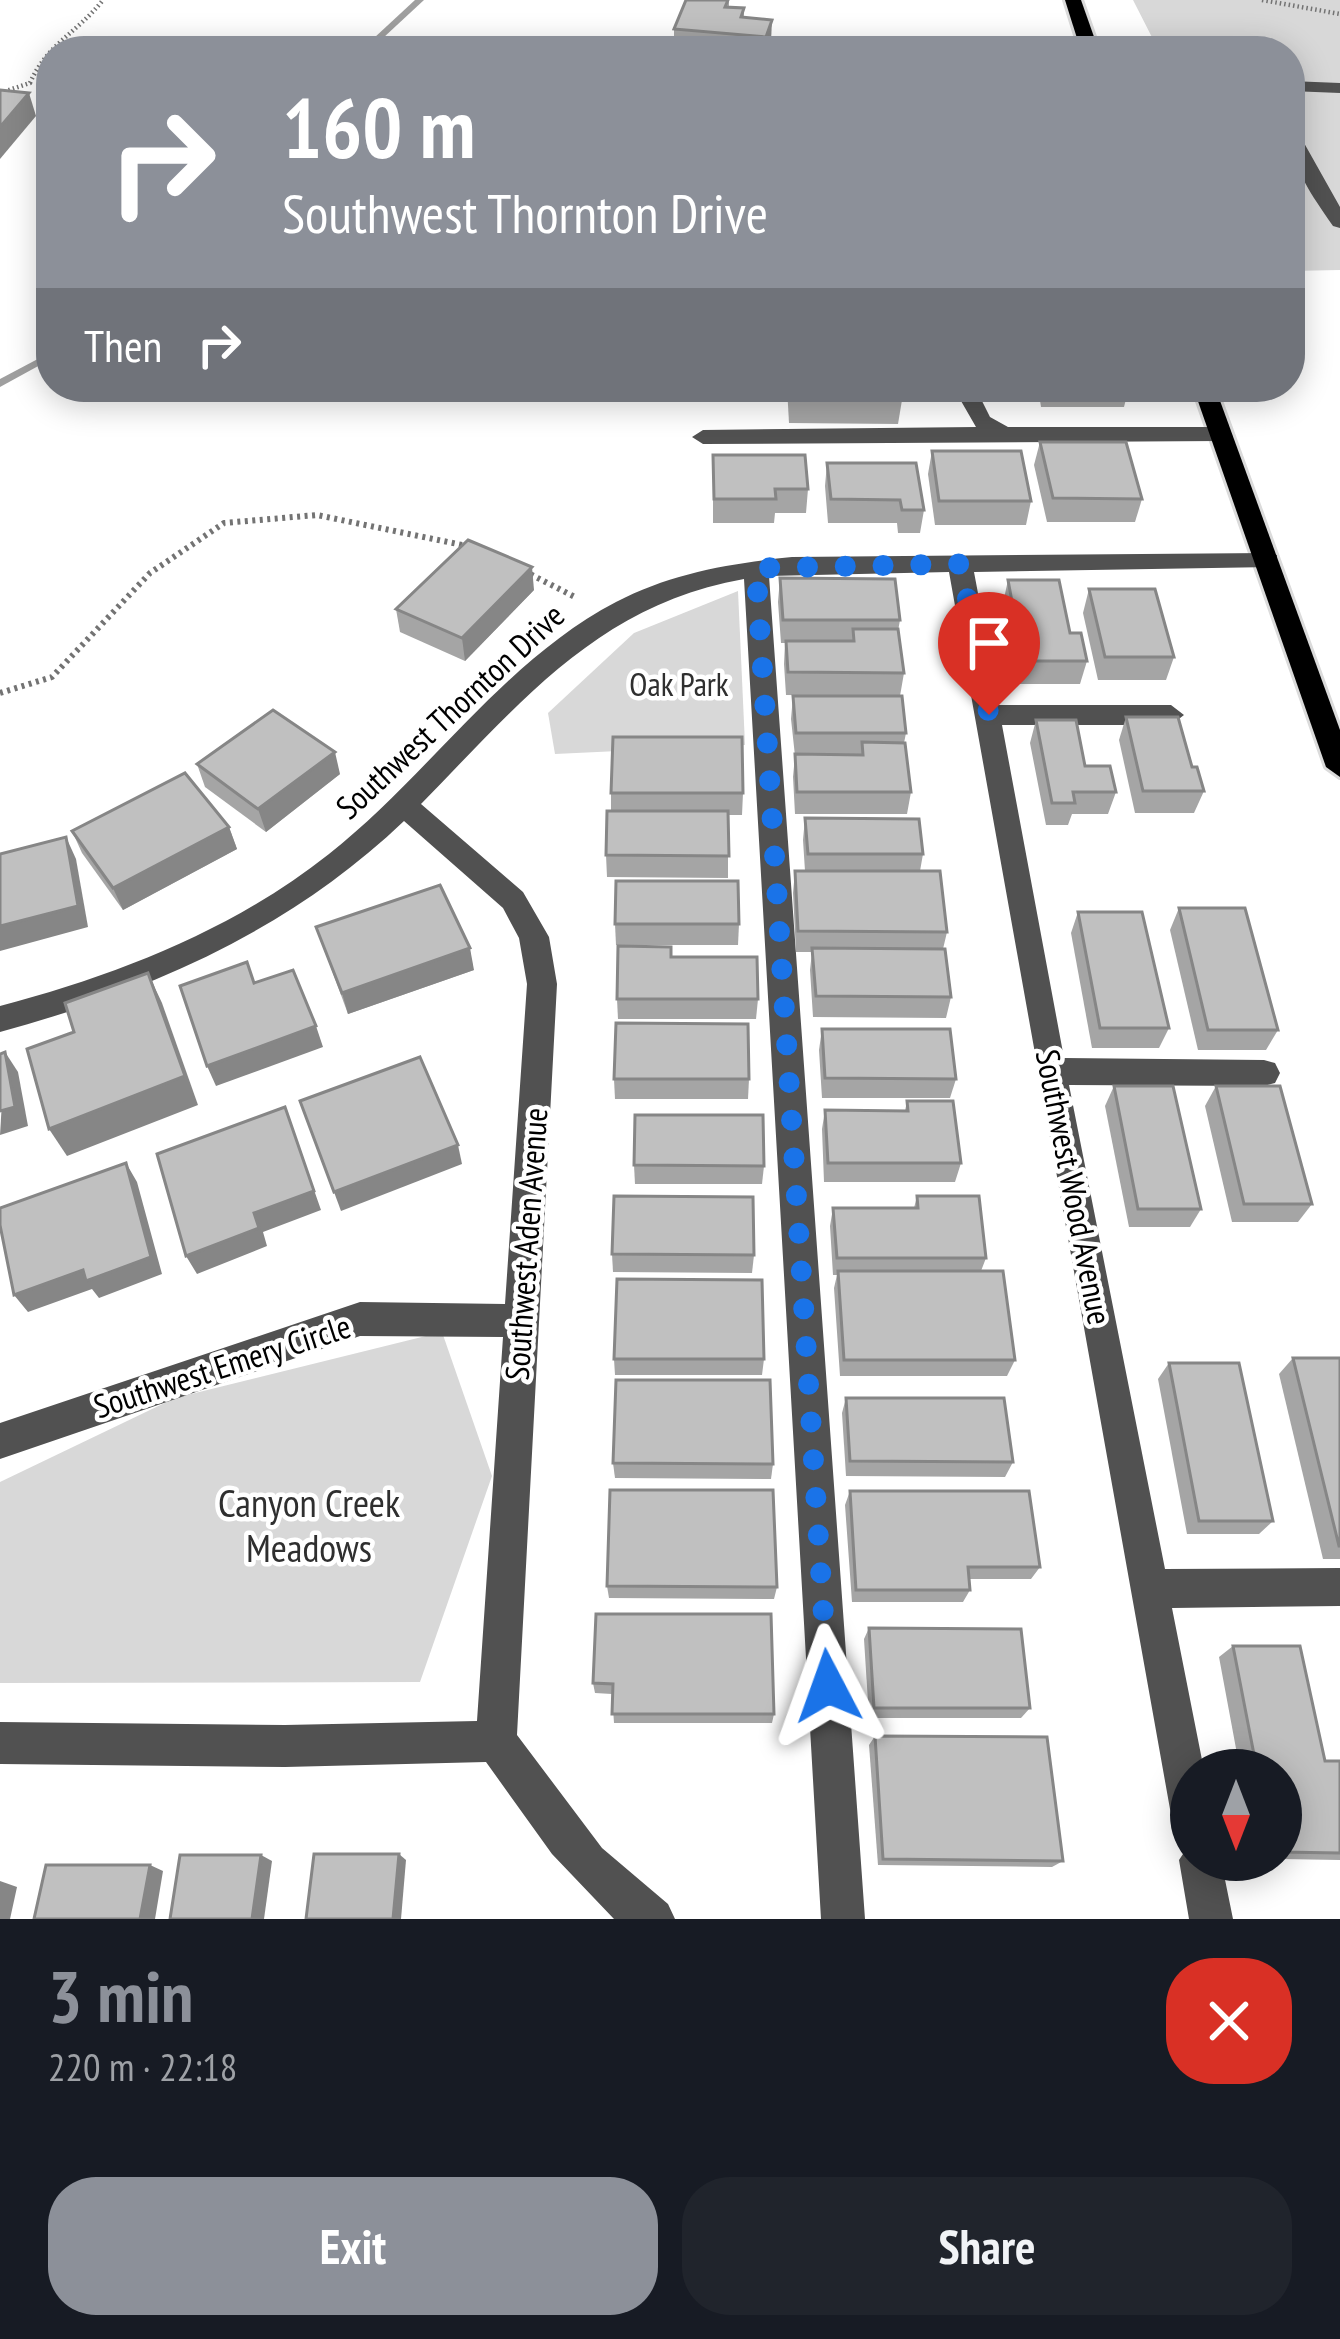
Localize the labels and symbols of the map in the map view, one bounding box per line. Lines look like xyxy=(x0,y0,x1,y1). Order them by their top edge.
pin xyxy=(938,592,1040,715)
street label: Southwest Thornton Drive xyxy=(326,594,573,828)
park label: Oak Park xyxy=(629,662,729,705)
street label: Southwest Wood Avenue xyxy=(1027,1046,1122,1328)
street label: Southwest Aden Avenue xyxy=(495,1106,556,1382)
street label: Southwest Emery Circle xyxy=(88,1304,356,1427)
park label: Canyon Creek Meadows xyxy=(218,1477,400,1573)
position arrow xyxy=(765,1623,891,1749)
north arrow xyxy=(1170,1749,1302,1881)

